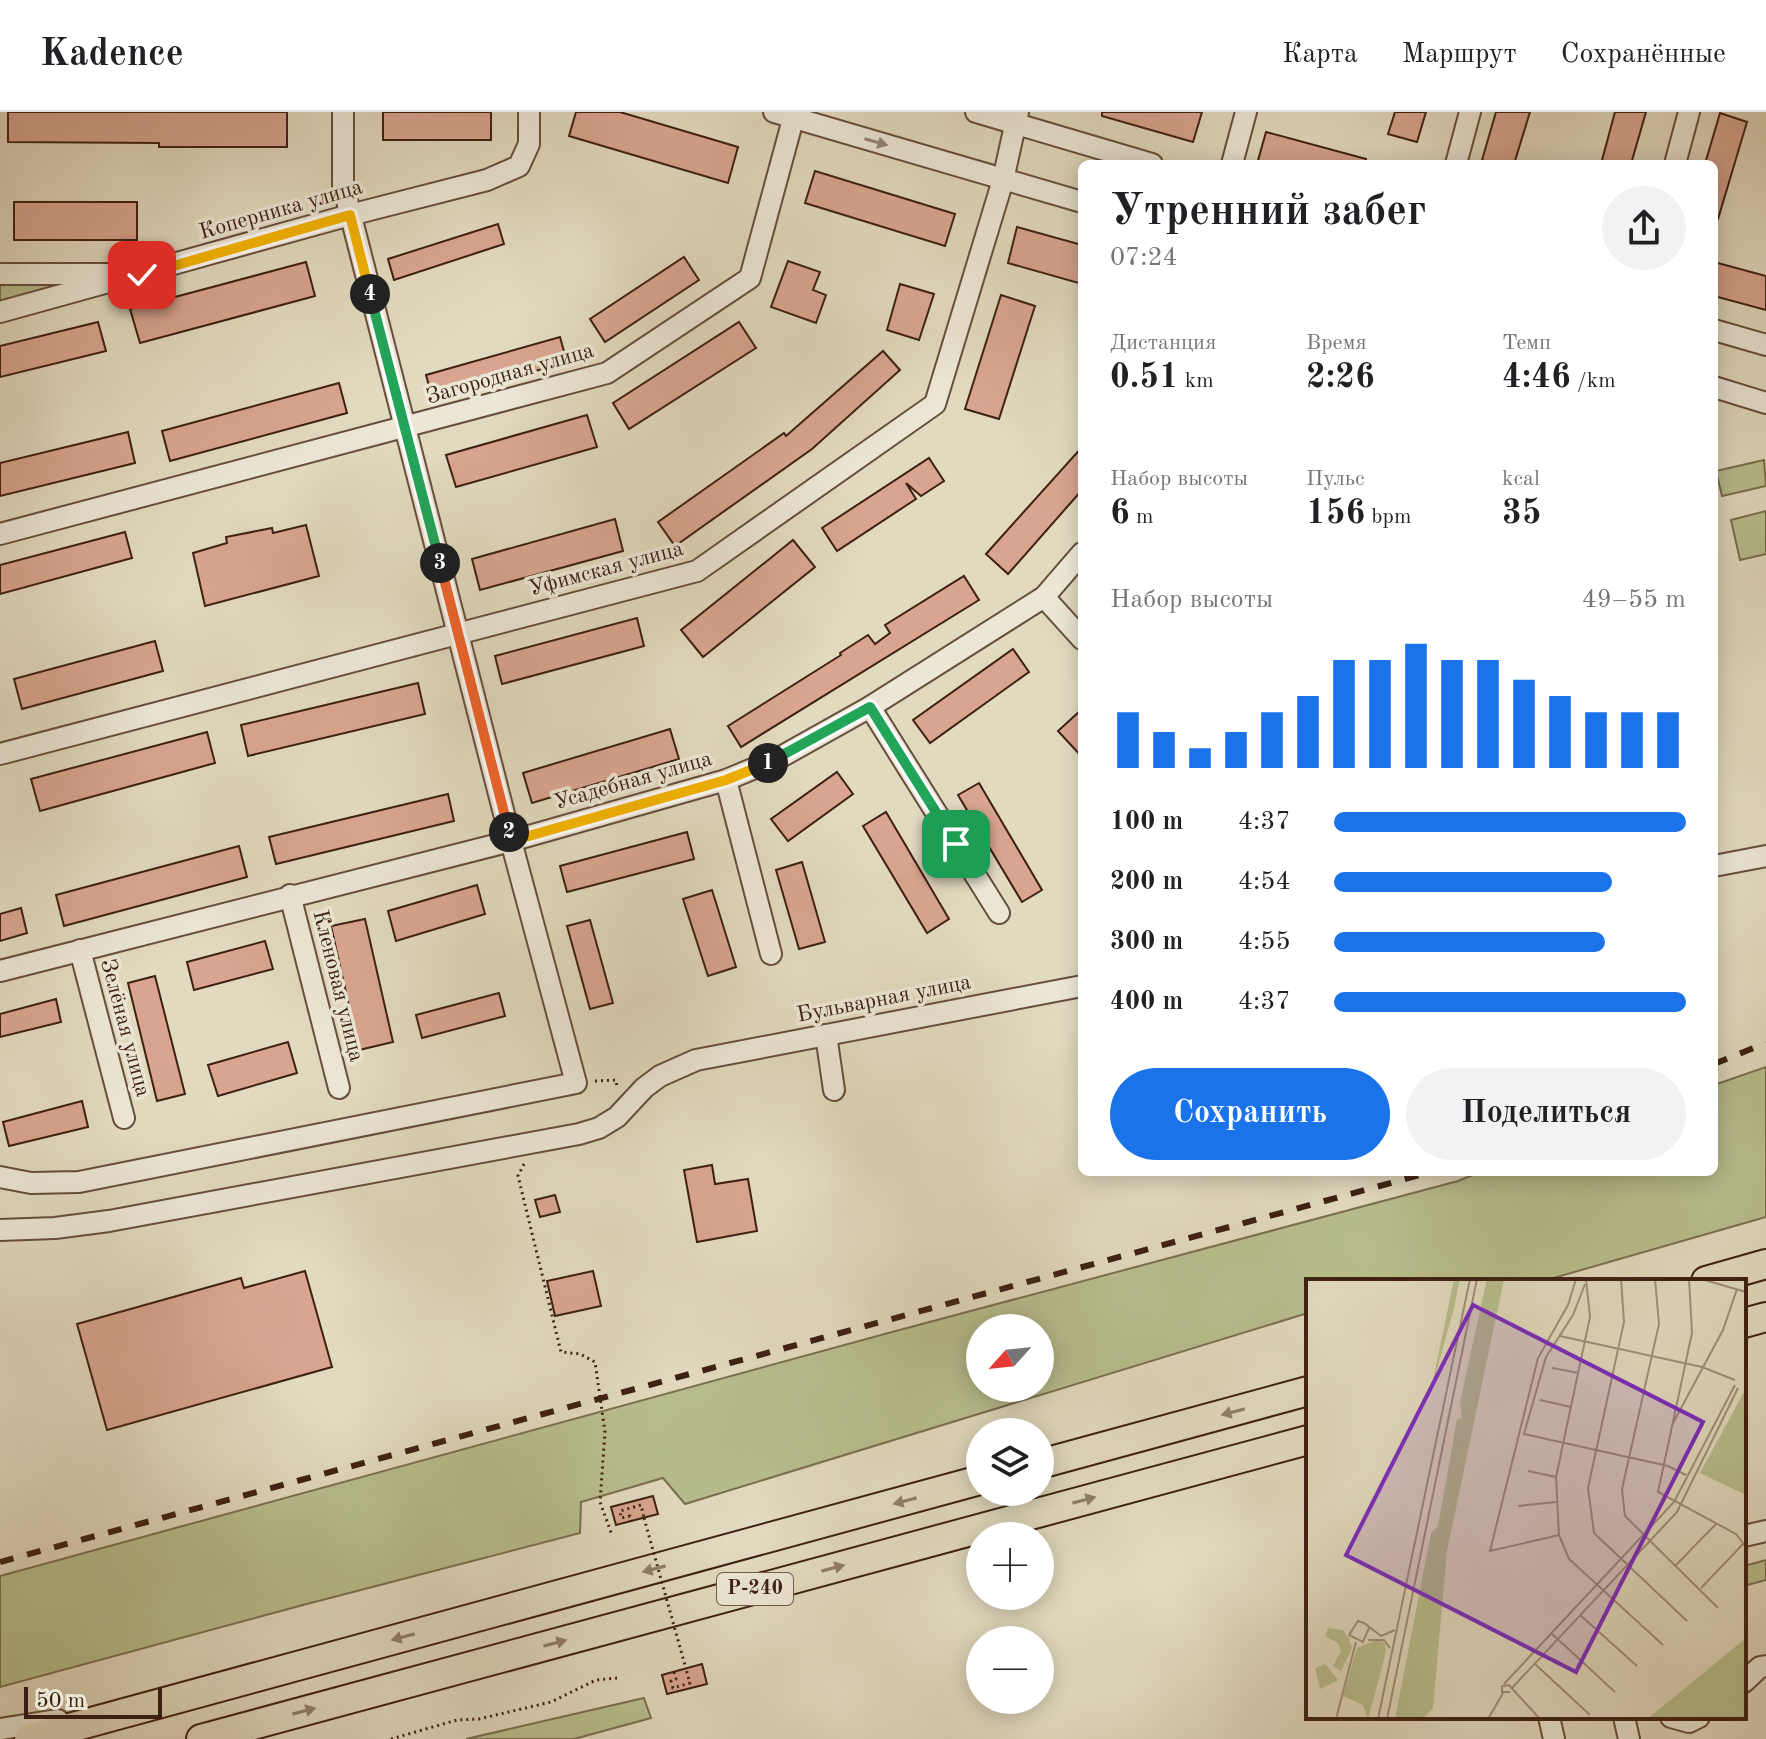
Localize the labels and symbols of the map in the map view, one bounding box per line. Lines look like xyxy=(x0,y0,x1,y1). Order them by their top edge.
one-way arrow xyxy=(864,136,888,149)
street label: Коперника улица xyxy=(197,176,365,244)
pin xyxy=(108,241,176,309)
pin: 4 xyxy=(350,274,390,314)
street label: Загородная улица xyxy=(424,340,596,408)
street label: Уфимская улица xyxy=(526,538,686,600)
pin: 3 xyxy=(420,543,460,583)
pin: 1 xyxy=(748,743,788,783)
street label: Усадебная улица xyxy=(552,748,715,814)
pin xyxy=(922,810,990,878)
pin: 2 xyxy=(489,812,529,852)
street label: Кленовая улица xyxy=(309,908,368,1064)
street label: Зелёная улица xyxy=(96,957,154,1099)
street label: Бульварная улица xyxy=(795,971,973,1027)
inset map xyxy=(1306,1279,1746,1719)
north arrow xyxy=(966,1314,1054,1402)
one-way arrow xyxy=(1220,1406,1245,1418)
one-way arrow xyxy=(1071,1494,1096,1506)
one-way arrow xyxy=(892,1495,916,1508)
one-way arrow xyxy=(820,1562,845,1574)
one-way arrow xyxy=(641,1563,665,1576)
road number: Р-240 xyxy=(717,1573,793,1605)
one-way arrow xyxy=(390,1632,415,1644)
one-way arrow xyxy=(542,1637,567,1649)
scale bar xyxy=(24,1683,162,1719)
one-way arrow xyxy=(291,1705,316,1717)

